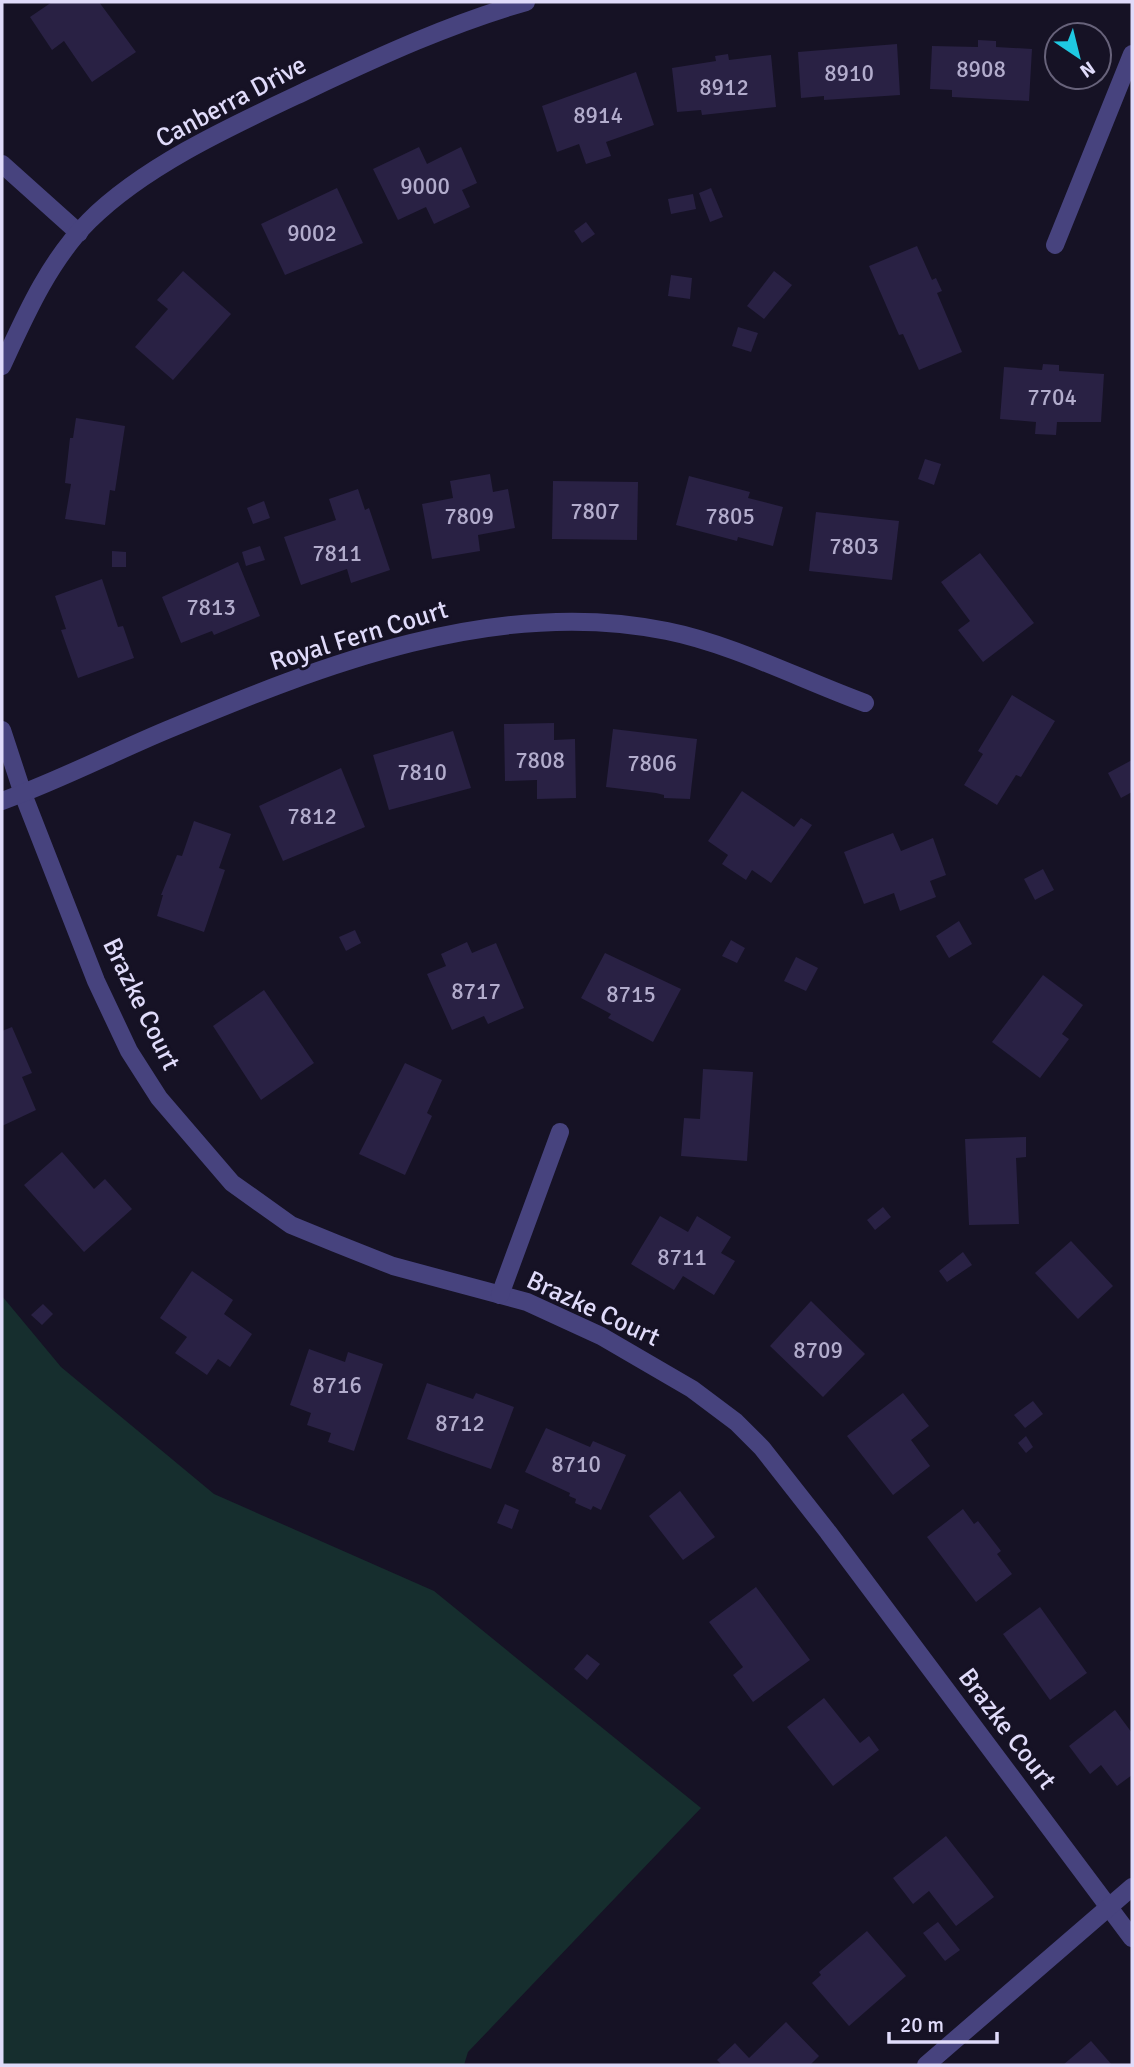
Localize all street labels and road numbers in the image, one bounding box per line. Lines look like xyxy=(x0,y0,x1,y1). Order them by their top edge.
street label: Canberra Drive xyxy=(150,49,312,155)
street label: Royal Fern Court xyxy=(266,594,452,678)
street label: Brazke Court xyxy=(95,933,187,1075)
street label: Brazke Court xyxy=(521,1264,665,1354)
street label: Brazke Court xyxy=(951,1662,1063,1796)

